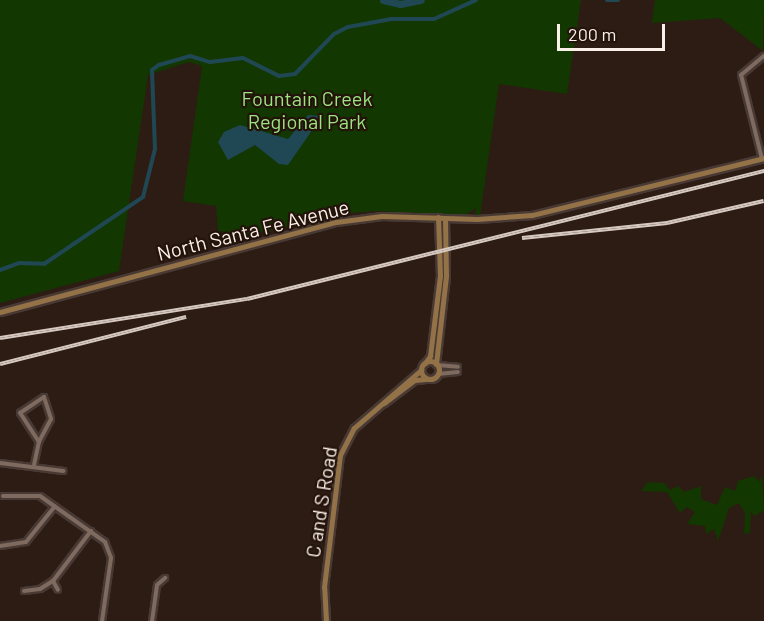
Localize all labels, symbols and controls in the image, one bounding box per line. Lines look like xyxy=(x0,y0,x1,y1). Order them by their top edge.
scale bar xyxy=(560,12,668,50)
text: 200 m xyxy=(568,23,616,45)
park label: Fountain Creek Regional Park xyxy=(242,87,372,134)
street label: North Santa Fe Avenue xyxy=(155,195,351,265)
street label: C and S Road xyxy=(300,445,342,559)

